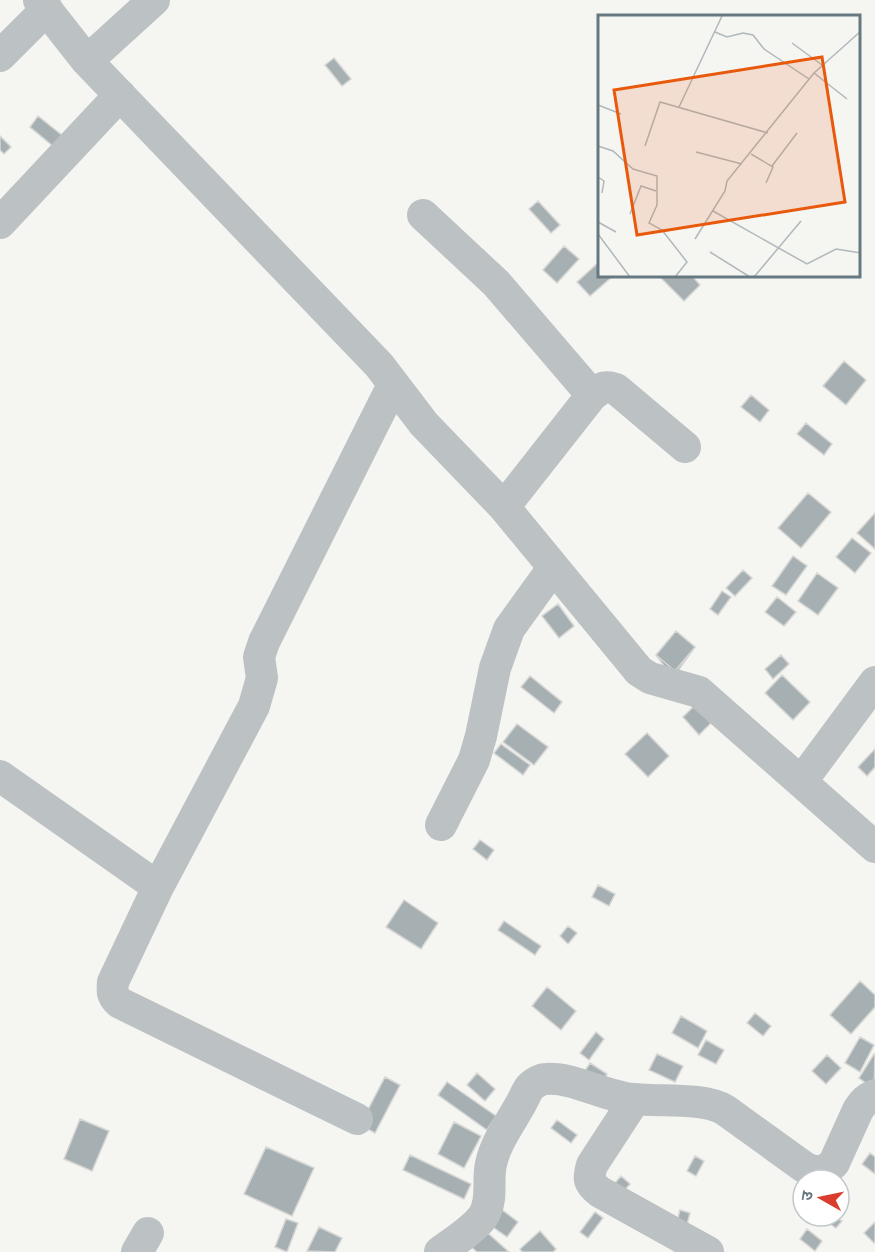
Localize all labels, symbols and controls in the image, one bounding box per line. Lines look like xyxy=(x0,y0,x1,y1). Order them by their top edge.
inset map xyxy=(598,15,860,278)
north arrow xyxy=(791,1168,851,1228)
text: उ xyxy=(796,1189,816,1202)

